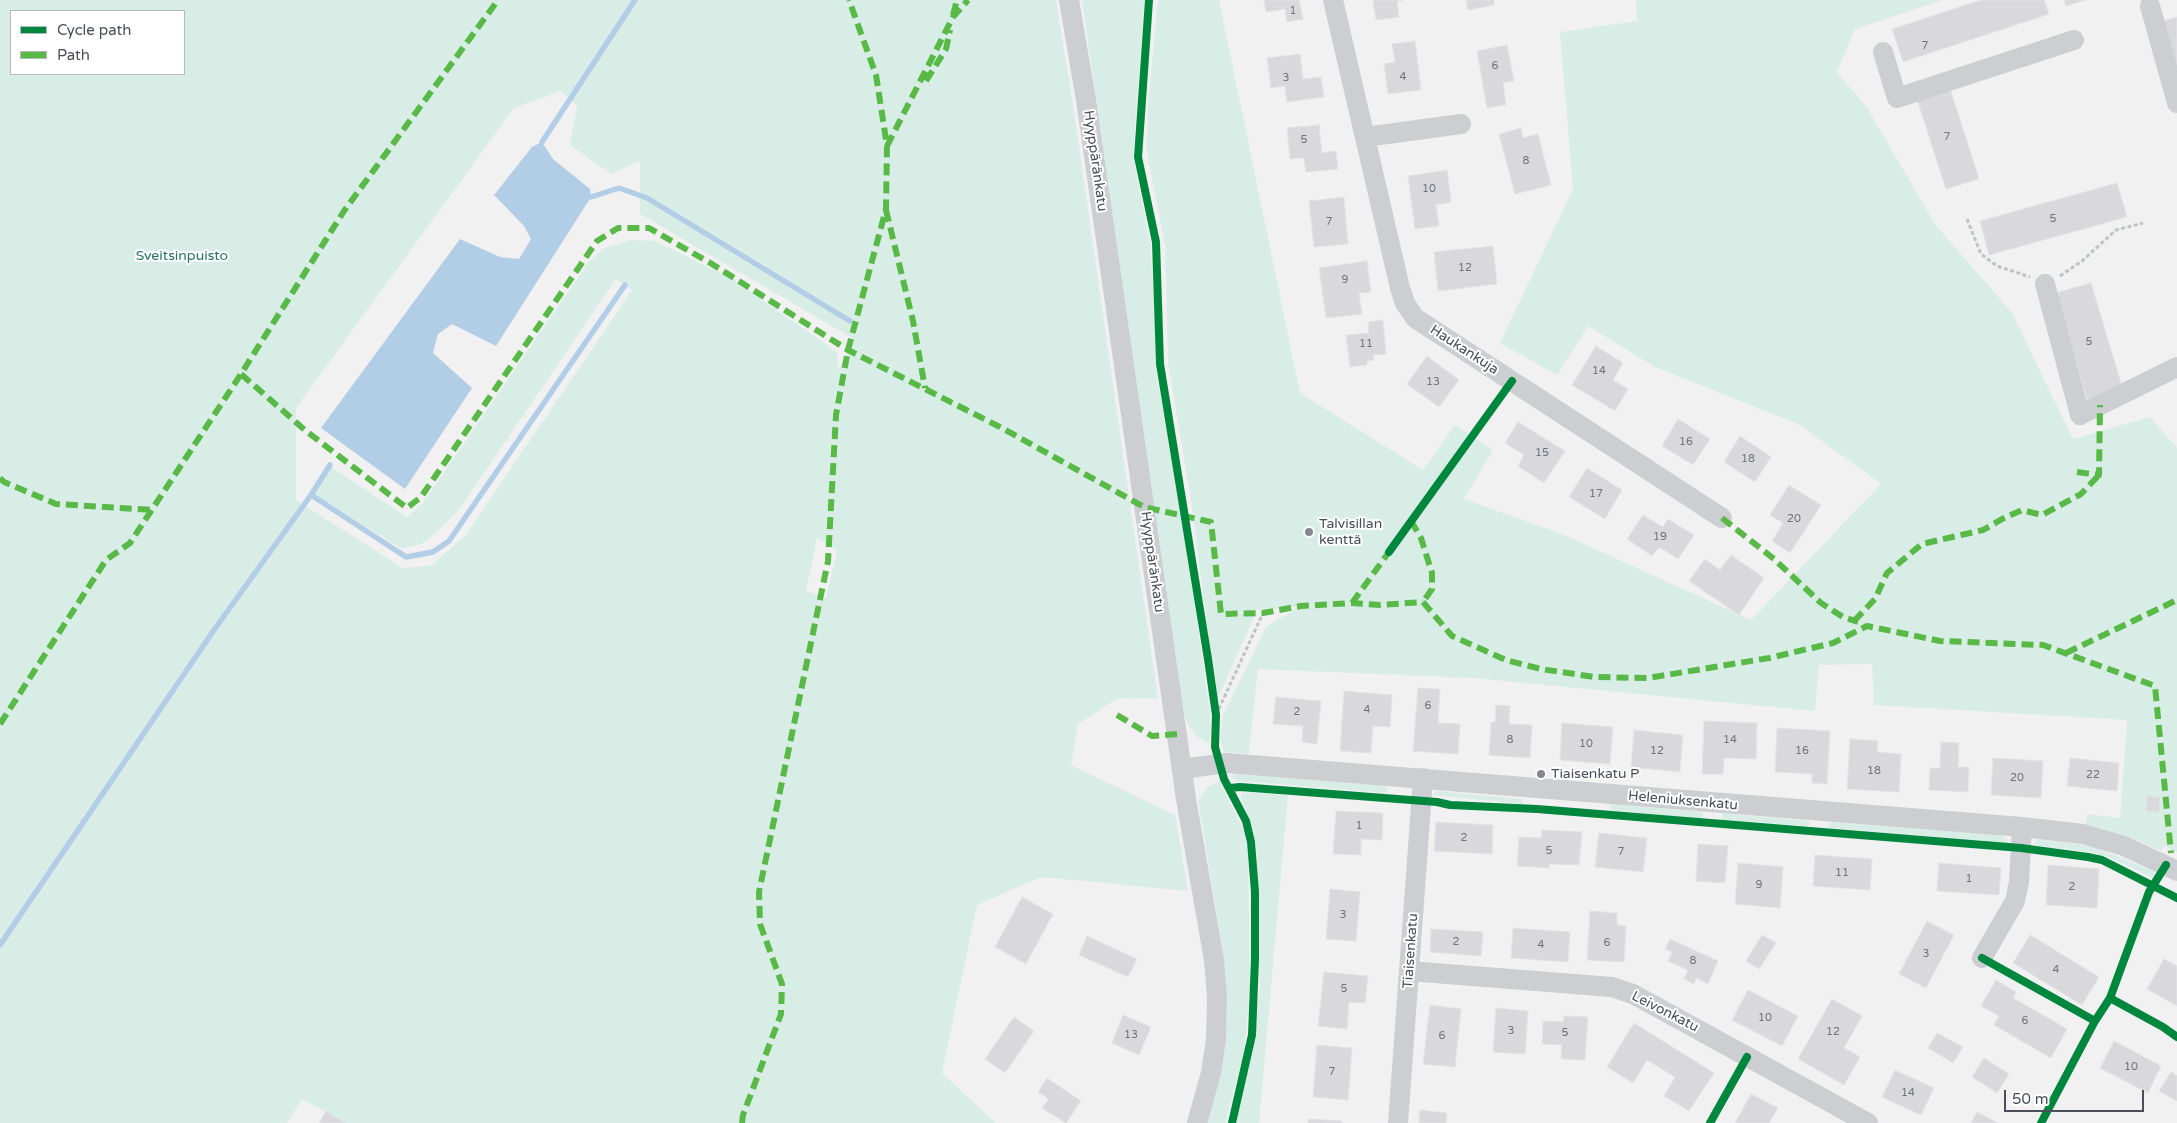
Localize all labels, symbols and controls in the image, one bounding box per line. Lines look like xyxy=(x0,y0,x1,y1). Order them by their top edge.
house number: 1 xyxy=(1290,4,1296,18)
legend xyxy=(10,10,185,75)
text: Cycle path xyxy=(57,21,131,39)
house number: 7 xyxy=(1922,39,1928,53)
text: Path xyxy=(57,46,90,64)
house number: 6 xyxy=(1492,59,1498,73)
house number: 4 xyxy=(1400,70,1406,84)
house number: 3 xyxy=(1283,71,1289,85)
street label: Hyyppäränkatu xyxy=(1080,109,1110,213)
house number: 7 xyxy=(1944,130,1950,144)
house number: 5 xyxy=(1301,133,1307,147)
house number: 8 xyxy=(1523,154,1529,168)
house number: 10 xyxy=(1422,182,1436,196)
house number: 5 xyxy=(2050,212,2056,226)
house number: 7 xyxy=(1326,215,1332,229)
park label: Sveitsinpuisto xyxy=(136,248,228,264)
house number: 12 xyxy=(1458,261,1472,275)
house number: 9 xyxy=(1342,273,1348,287)
street label: Haukankuja xyxy=(1427,322,1501,378)
house number: 5 xyxy=(2086,335,2092,349)
house number: 11 xyxy=(1359,337,1373,351)
house number: 14 xyxy=(1592,364,1606,378)
house number: 13 xyxy=(1426,375,1440,389)
house number: 16 xyxy=(1679,435,1693,449)
house number: 15 xyxy=(1535,446,1549,460)
house number: 18 xyxy=(1741,452,1755,466)
house number: 17 xyxy=(1589,487,1603,501)
street label: Hyyppäränkatu xyxy=(1137,510,1167,614)
house number: 20 xyxy=(1787,512,1801,526)
place label: Talvisillan kenttä xyxy=(1319,516,1382,548)
marker: Talvisillan kenttä xyxy=(1303,526,1315,538)
house number: 19 xyxy=(1653,530,1667,544)
house number: 6 xyxy=(1425,699,1431,713)
house number: 4 xyxy=(1364,703,1370,717)
house number: 2 xyxy=(1294,705,1300,719)
house number: 8 xyxy=(1507,733,1513,747)
house number: 14 xyxy=(1723,733,1737,747)
house number: 10 xyxy=(1579,737,1593,751)
house number: 12 xyxy=(1650,744,1664,758)
house number: 16 xyxy=(1795,744,1809,758)
house number: 18 xyxy=(1867,764,1881,778)
place label: Tiaisenkatu P xyxy=(1551,766,1640,782)
marker: Tiaisenkatu P xyxy=(1535,768,1547,780)
house number: 22 xyxy=(2086,768,2100,782)
house number: 20 xyxy=(2010,771,2024,785)
street label: Heleniuksenkatu xyxy=(1627,788,1739,814)
house number: 1 xyxy=(1356,819,1362,833)
house number: 2 xyxy=(1461,831,1467,845)
house number: 5 xyxy=(1546,844,1552,858)
house number: 7 xyxy=(1618,845,1624,859)
house number: 11 xyxy=(1835,866,1849,880)
house number: 1 xyxy=(1966,872,1972,886)
house number: 9 xyxy=(1756,878,1762,892)
house number: 2 xyxy=(2069,880,2075,894)
house number: 3 xyxy=(1340,908,1346,922)
street label: Tiaisenkatu xyxy=(1400,913,1422,989)
house number: 2 xyxy=(1453,935,1459,949)
house number: 6 xyxy=(1604,936,1610,950)
house number: 4 xyxy=(1538,938,1544,952)
house number: 3 xyxy=(1923,947,1929,961)
house number: 8 xyxy=(1690,954,1696,968)
house number: 4 xyxy=(2053,963,2059,977)
house number: 5 xyxy=(1341,982,1347,996)
street label: Leivonkatu xyxy=(1629,988,1701,1036)
house number: 10 xyxy=(1758,1011,1772,1025)
house number: 6 xyxy=(2022,1014,2028,1028)
house number: 3 xyxy=(1508,1024,1514,1038)
house number: 12 xyxy=(1826,1025,1840,1039)
house number: 5 xyxy=(1562,1026,1568,1040)
house number: 13 xyxy=(1124,1028,1138,1042)
house number: 6 xyxy=(1439,1029,1445,1043)
house number: 10 xyxy=(2124,1060,2138,1074)
house number: 7 xyxy=(1329,1065,1335,1079)
scale bar xyxy=(2007,1080,2147,1112)
house number: 14 xyxy=(1901,1086,1915,1100)
text: 50 m xyxy=(2012,1090,2049,1108)

